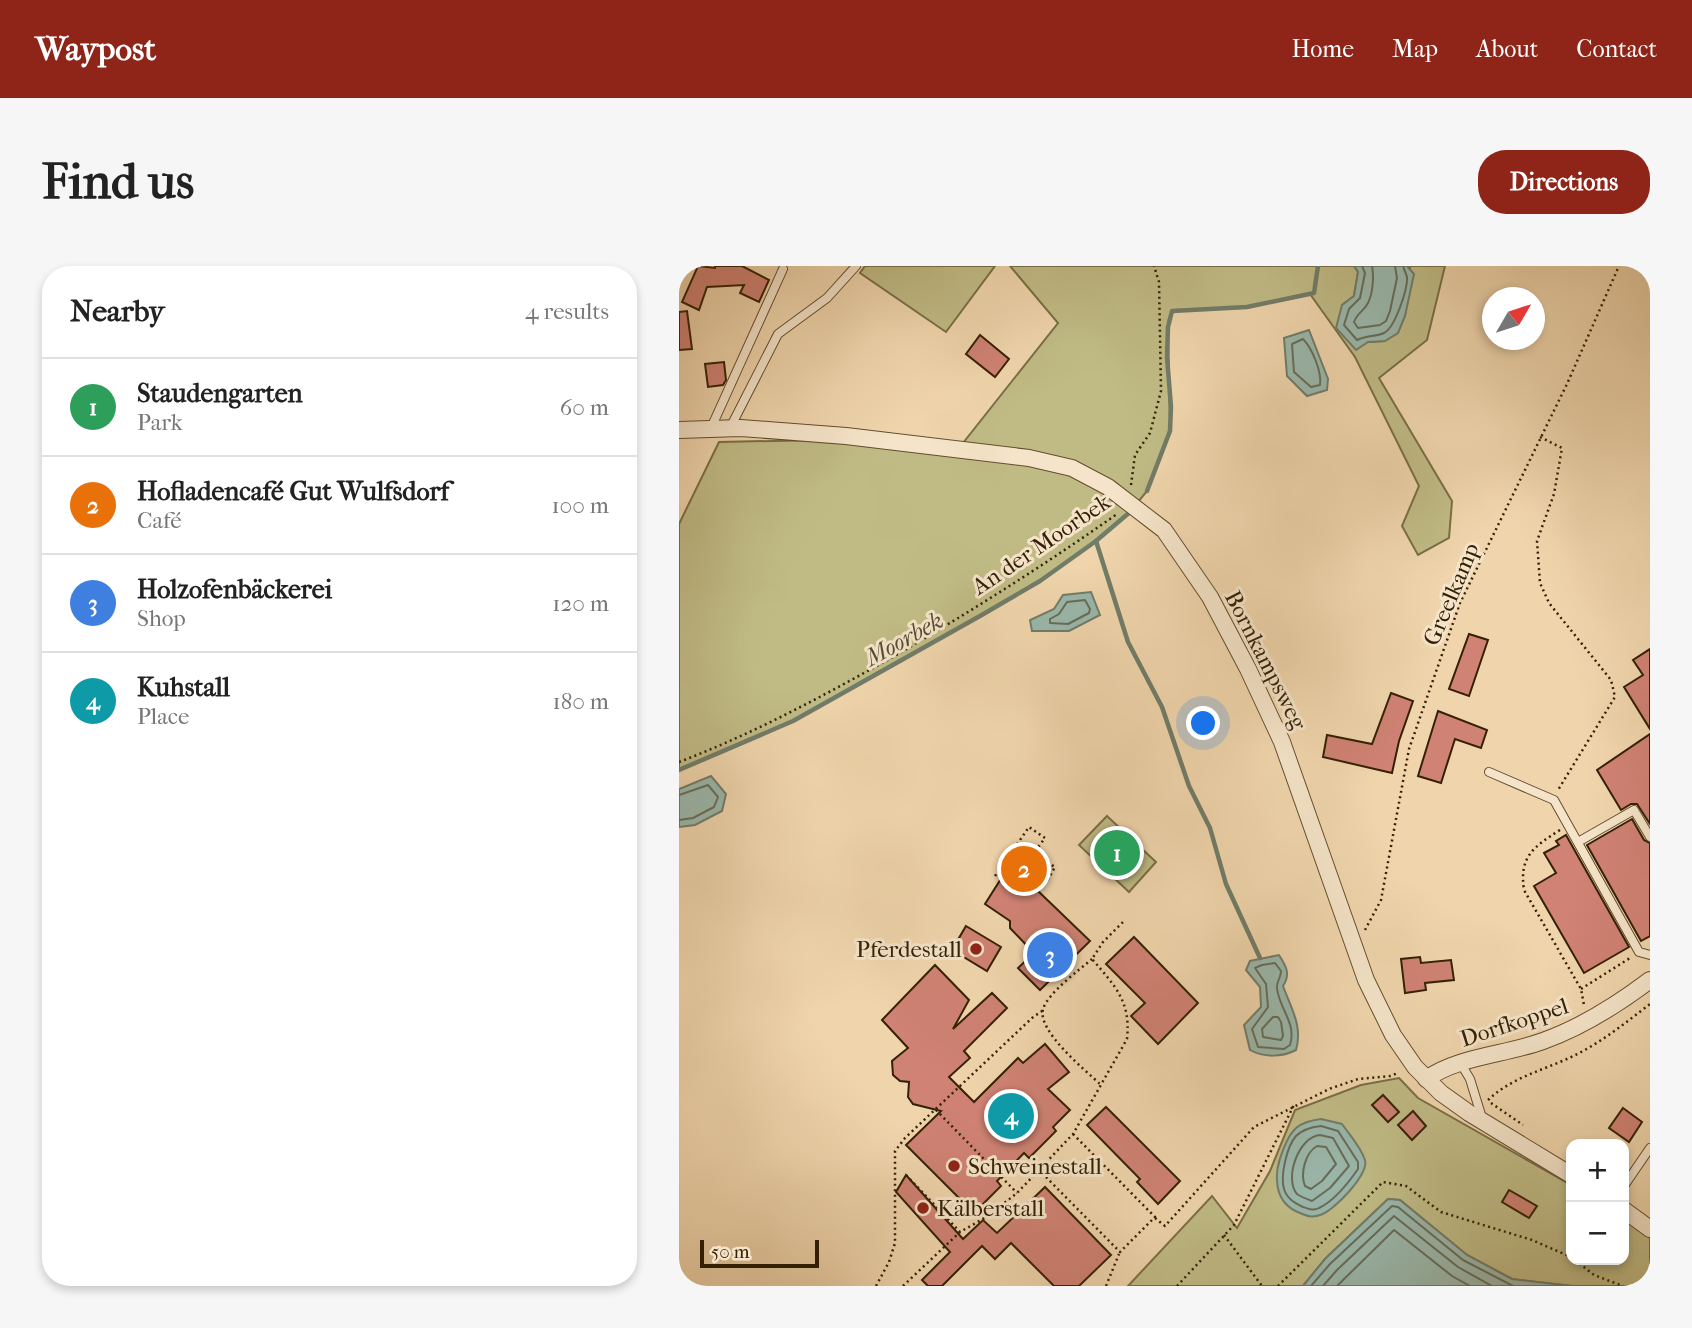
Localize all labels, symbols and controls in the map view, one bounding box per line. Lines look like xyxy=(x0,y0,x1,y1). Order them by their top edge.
text: Waypost xyxy=(35,30,156,69)
text: Home xyxy=(1292,35,1354,63)
text: Map xyxy=(1392,35,1438,63)
text: About xyxy=(1476,35,1538,63)
text: Contact xyxy=(1576,35,1657,63)
button: Directions xyxy=(1478,150,1650,214)
text: Find us xyxy=(42,153,194,211)
north arrow xyxy=(1482,287,1545,350)
text: Nearby xyxy=(70,294,165,329)
text: 4 results xyxy=(525,298,609,325)
text: Staudengarten xyxy=(137,378,303,409)
text: 1 xyxy=(89,394,97,421)
text: 60 m xyxy=(560,394,609,421)
text: Park xyxy=(137,409,183,436)
text: Hofladencafé Gut Wulfsdorf xyxy=(137,476,449,507)
street label: An der Moorbek xyxy=(966,488,1116,601)
text: 2 xyxy=(87,492,99,519)
text: 100 m xyxy=(551,492,609,519)
text: Café xyxy=(137,507,182,534)
street label: Greelkamp xyxy=(1418,539,1485,650)
text: Holzofenbäckerei xyxy=(137,574,332,605)
street label: Bornkampsweg xyxy=(1219,586,1312,735)
text: 3 xyxy=(88,590,98,617)
text: 120 m xyxy=(552,590,609,617)
text: Shop xyxy=(137,605,186,632)
water label: Moorbek xyxy=(858,606,948,673)
text: Kuhstall xyxy=(137,672,230,703)
text: 4 xyxy=(86,688,100,715)
text: 180 m xyxy=(552,688,609,715)
text: Place xyxy=(137,703,189,730)
your location xyxy=(1186,706,1220,740)
pin: 1 xyxy=(1094,827,1140,879)
pin: 2 xyxy=(1001,843,1047,895)
pin: 3 xyxy=(1027,929,1073,981)
place label: Pferdestall xyxy=(856,936,963,963)
marker: Pferdestall xyxy=(968,941,984,957)
street label: Dorfkoppel xyxy=(1457,992,1572,1053)
pin: 4 xyxy=(988,1090,1034,1142)
map controls xyxy=(1566,1139,1629,1265)
button: + xyxy=(1566,1139,1629,1202)
place label: Schweinestall xyxy=(968,1153,1103,1180)
marker: Schweinestall xyxy=(946,1158,962,1174)
place label: Kälberstall xyxy=(937,1195,1045,1222)
marker: Kälberstall xyxy=(915,1200,931,1216)
button: − xyxy=(1566,1202,1629,1265)
scale bar xyxy=(700,1237,819,1269)
text: 50 m xyxy=(711,1241,750,1263)

